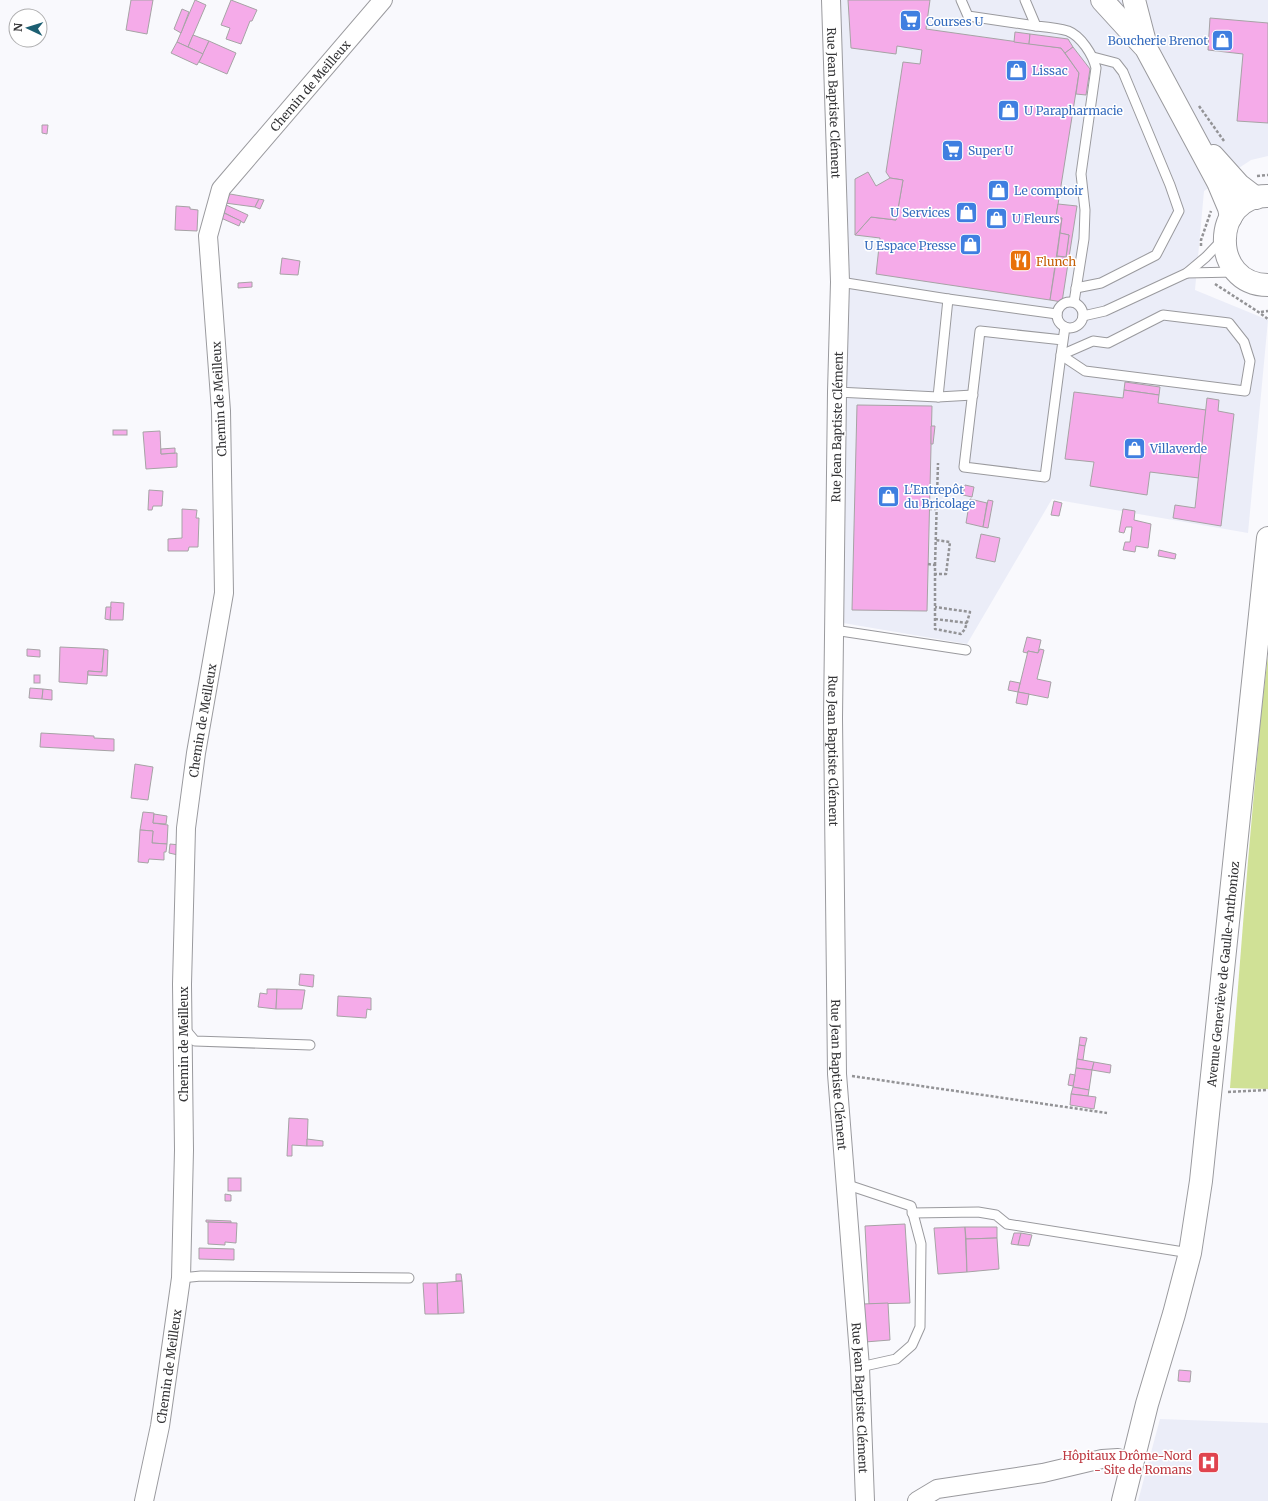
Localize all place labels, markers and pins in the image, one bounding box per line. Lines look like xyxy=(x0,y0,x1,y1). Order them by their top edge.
supermarket icon: Courses U xyxy=(897,8,923,34)
place label: Courses U xyxy=(926,14,983,29)
shop icon: Boucherie Brenot xyxy=(1210,27,1236,53)
place label: Boucherie Brenot xyxy=(1108,33,1208,48)
shop icon: Lissac xyxy=(1003,57,1029,83)
place label: Lissac xyxy=(1032,63,1068,78)
shop icon: U Parapharmacie xyxy=(996,97,1022,123)
place label: U Parapharmacie xyxy=(1024,103,1123,118)
supermarket icon: Super U xyxy=(940,137,966,163)
place label: Super U xyxy=(968,143,1014,158)
shop icon: Le comptoir xyxy=(986,177,1012,203)
place label: Le comptoir xyxy=(1014,183,1084,198)
shop icon: U Services xyxy=(953,199,979,225)
place label: U Services xyxy=(890,205,950,220)
shop icon: U Fleurs xyxy=(983,205,1009,231)
place label: U Fleurs xyxy=(1012,211,1060,226)
shop icon: U Espace Presse xyxy=(958,232,984,258)
place label: U Espace Presse xyxy=(864,238,956,253)
restaurant icon: Flunch xyxy=(1007,248,1033,274)
place label: Flunch xyxy=(1036,254,1076,269)
shop icon: Villaverde xyxy=(1121,435,1147,461)
place label: Villaverde xyxy=(1149,441,1207,456)
place label: L'Entrepôt du Bricolage xyxy=(904,482,975,511)
shop icon: L'Entrepôt du Bricolage xyxy=(875,483,901,509)
place label: Hôpitaux Drôme-Nord - Site de Romans xyxy=(1063,1448,1192,1477)
hospital icon: Hôpitaux Drôme-Nord - Site de Romans xyxy=(1195,1449,1221,1475)

